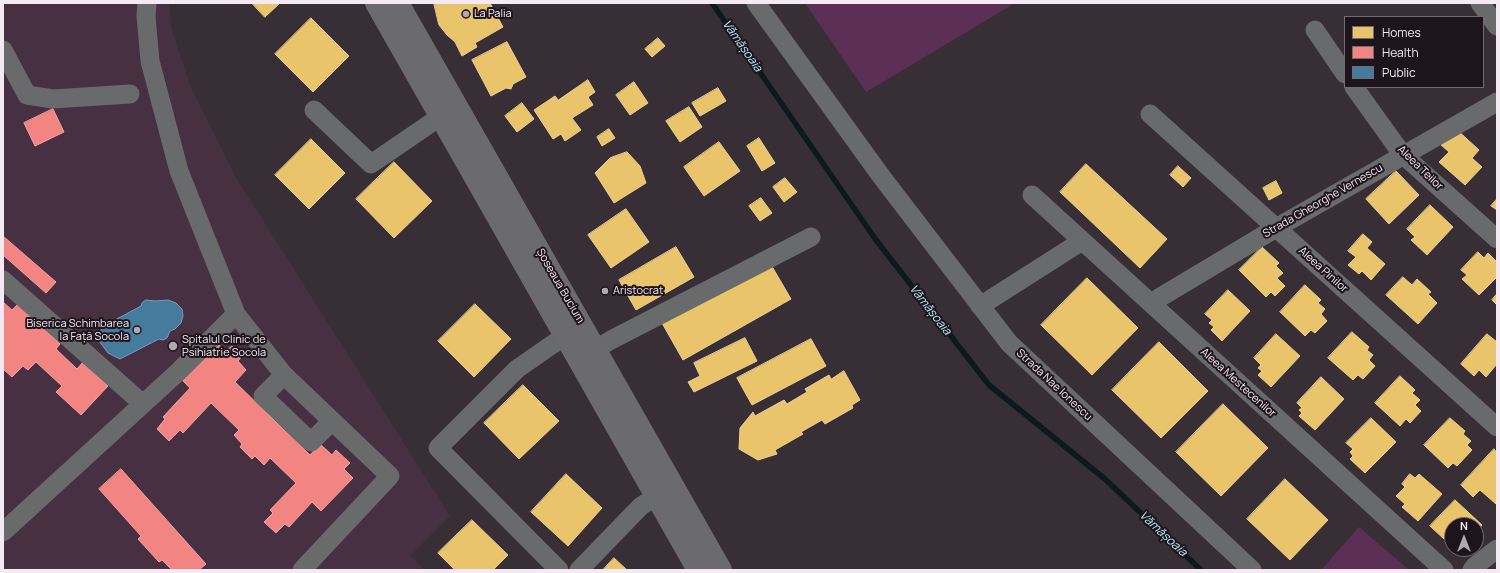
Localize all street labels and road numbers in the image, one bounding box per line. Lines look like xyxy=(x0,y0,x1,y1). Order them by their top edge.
street label: Aleea Teilor xyxy=(1394,143,1446,193)
street label: Strada Gheorghe Vernescu xyxy=(1261,161,1385,241)
street label: Aleea Pinilor xyxy=(1296,244,1350,296)
street label: Șoseaua Bucium xyxy=(533,246,587,326)
street label: Aleea Mestecenilor xyxy=(1198,346,1278,420)
street label: Strada Nae Ionescu xyxy=(1013,347,1095,423)

